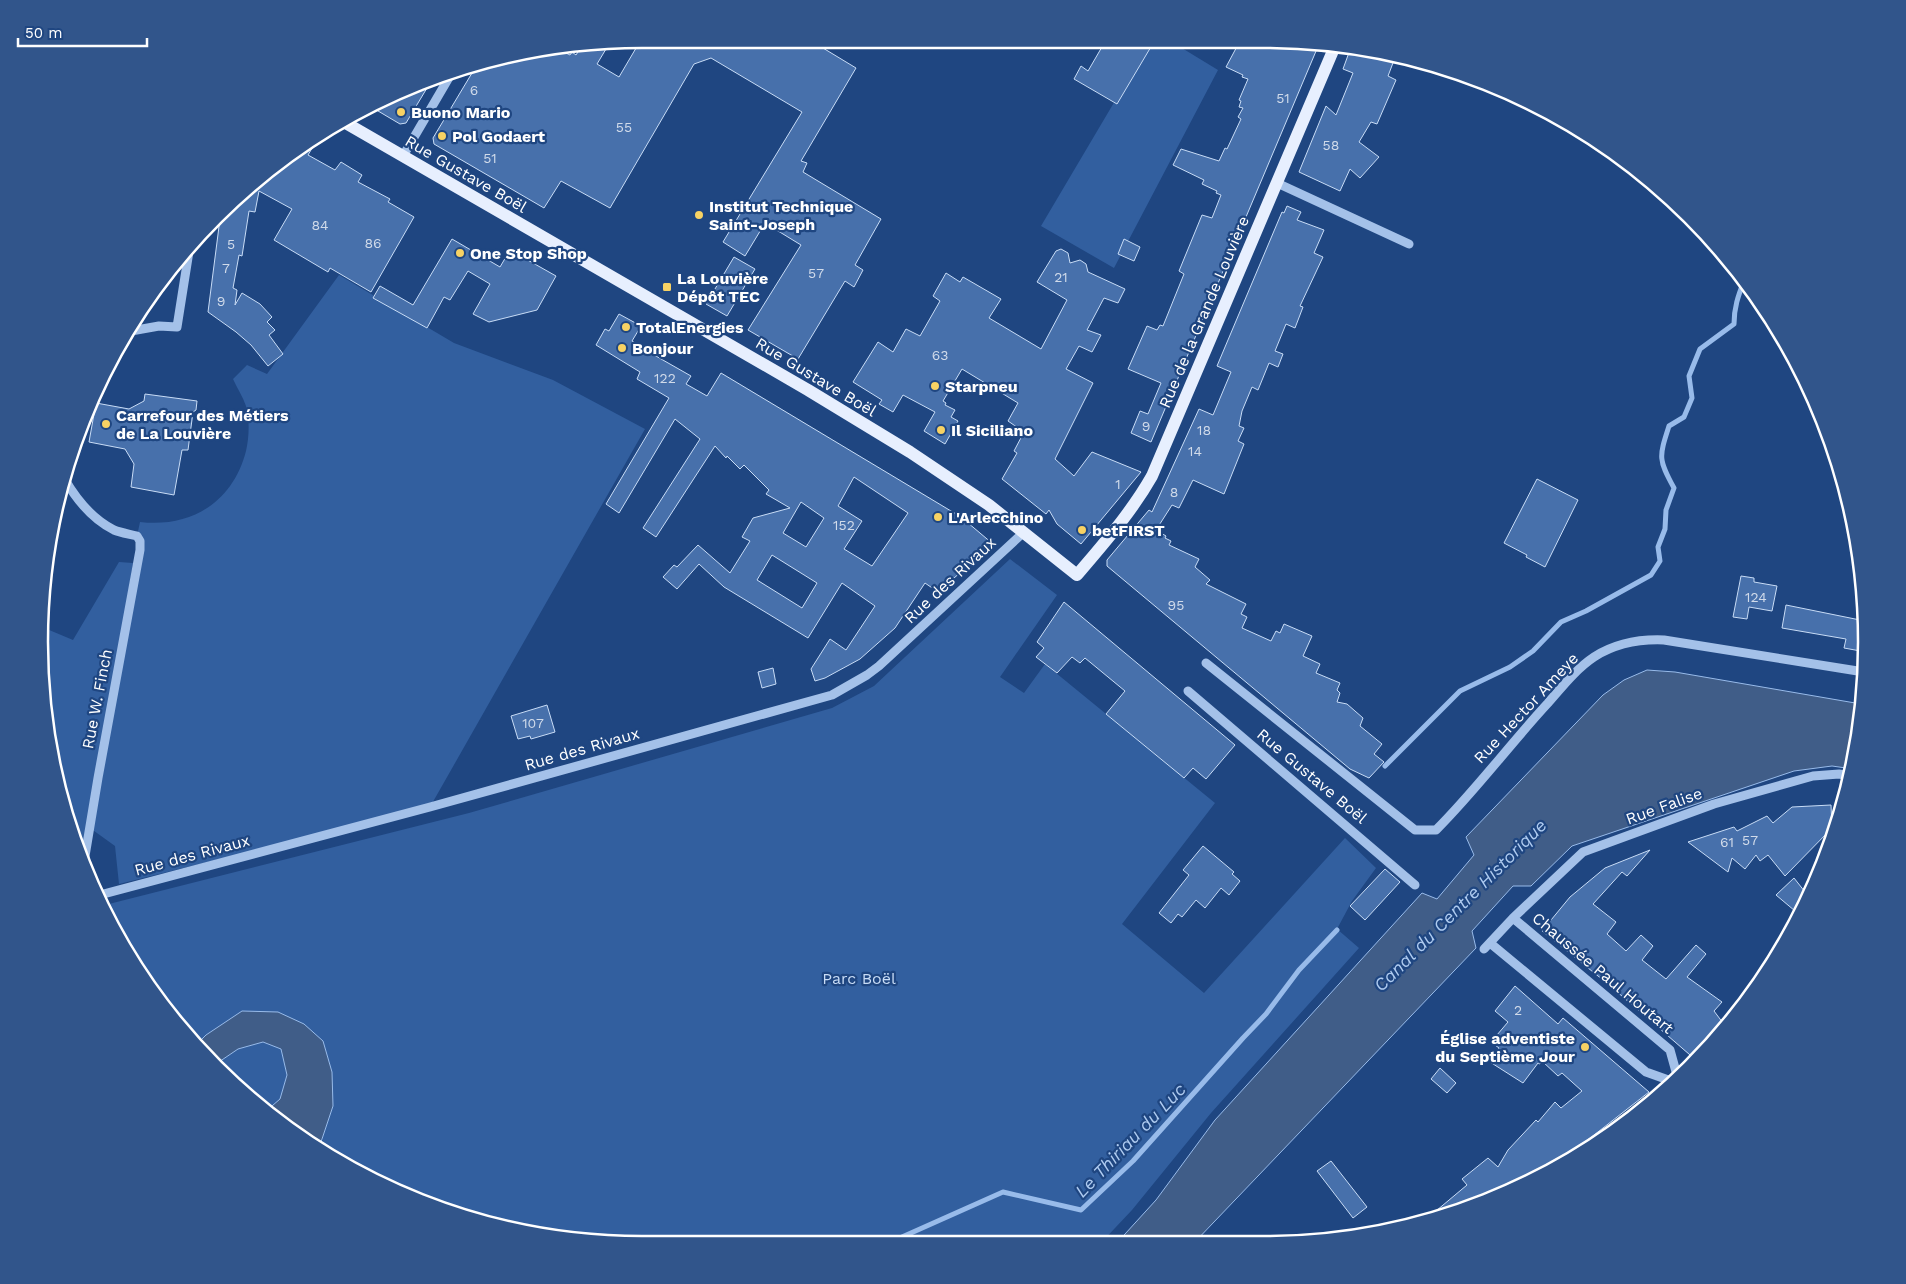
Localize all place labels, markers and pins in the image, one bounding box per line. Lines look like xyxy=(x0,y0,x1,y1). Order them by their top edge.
place label: Buono Mario xyxy=(411,103,511,122)
marker: Buono Mario xyxy=(395,106,407,118)
place label: Pol Godaert xyxy=(452,127,545,146)
marker: Pol Godaert xyxy=(436,130,448,142)
place label: Institut Technique Saint-Joseph xyxy=(709,197,853,234)
marker: Institut Technique Saint-Joseph xyxy=(693,209,705,221)
place label: One Stop Shop xyxy=(470,244,587,263)
marker: One Stop Shop xyxy=(454,247,466,259)
place label: La Louvière Dépôt TEC xyxy=(677,269,768,306)
marker: La Louvière Dépôt TEC xyxy=(661,281,673,293)
place label: TotalEnergies xyxy=(636,318,744,337)
marker: TotalEnergies xyxy=(620,321,632,333)
place label: Bonjour xyxy=(632,339,694,358)
marker: Bonjour xyxy=(616,342,628,354)
place label: Starpneu xyxy=(945,377,1018,396)
marker: Starpneu xyxy=(929,380,941,392)
place label: Carrefour des Métiers de La Louvière xyxy=(116,406,289,443)
marker: Carrefour des Métiers de La Louvière xyxy=(100,418,112,430)
place label: Il Siciliano xyxy=(951,421,1033,440)
marker: Il Siciliano xyxy=(935,424,947,436)
place label: L'Arlecchino xyxy=(948,508,1044,527)
marker: L'Arlecchino xyxy=(932,511,944,523)
place label: betFIRST xyxy=(1092,521,1165,540)
marker: betFIRST xyxy=(1076,524,1088,536)
place label: Église adventiste du Septième Jour xyxy=(1435,1029,1575,1066)
marker: Église adventiste du Septième Jour xyxy=(1579,1041,1591,1053)

